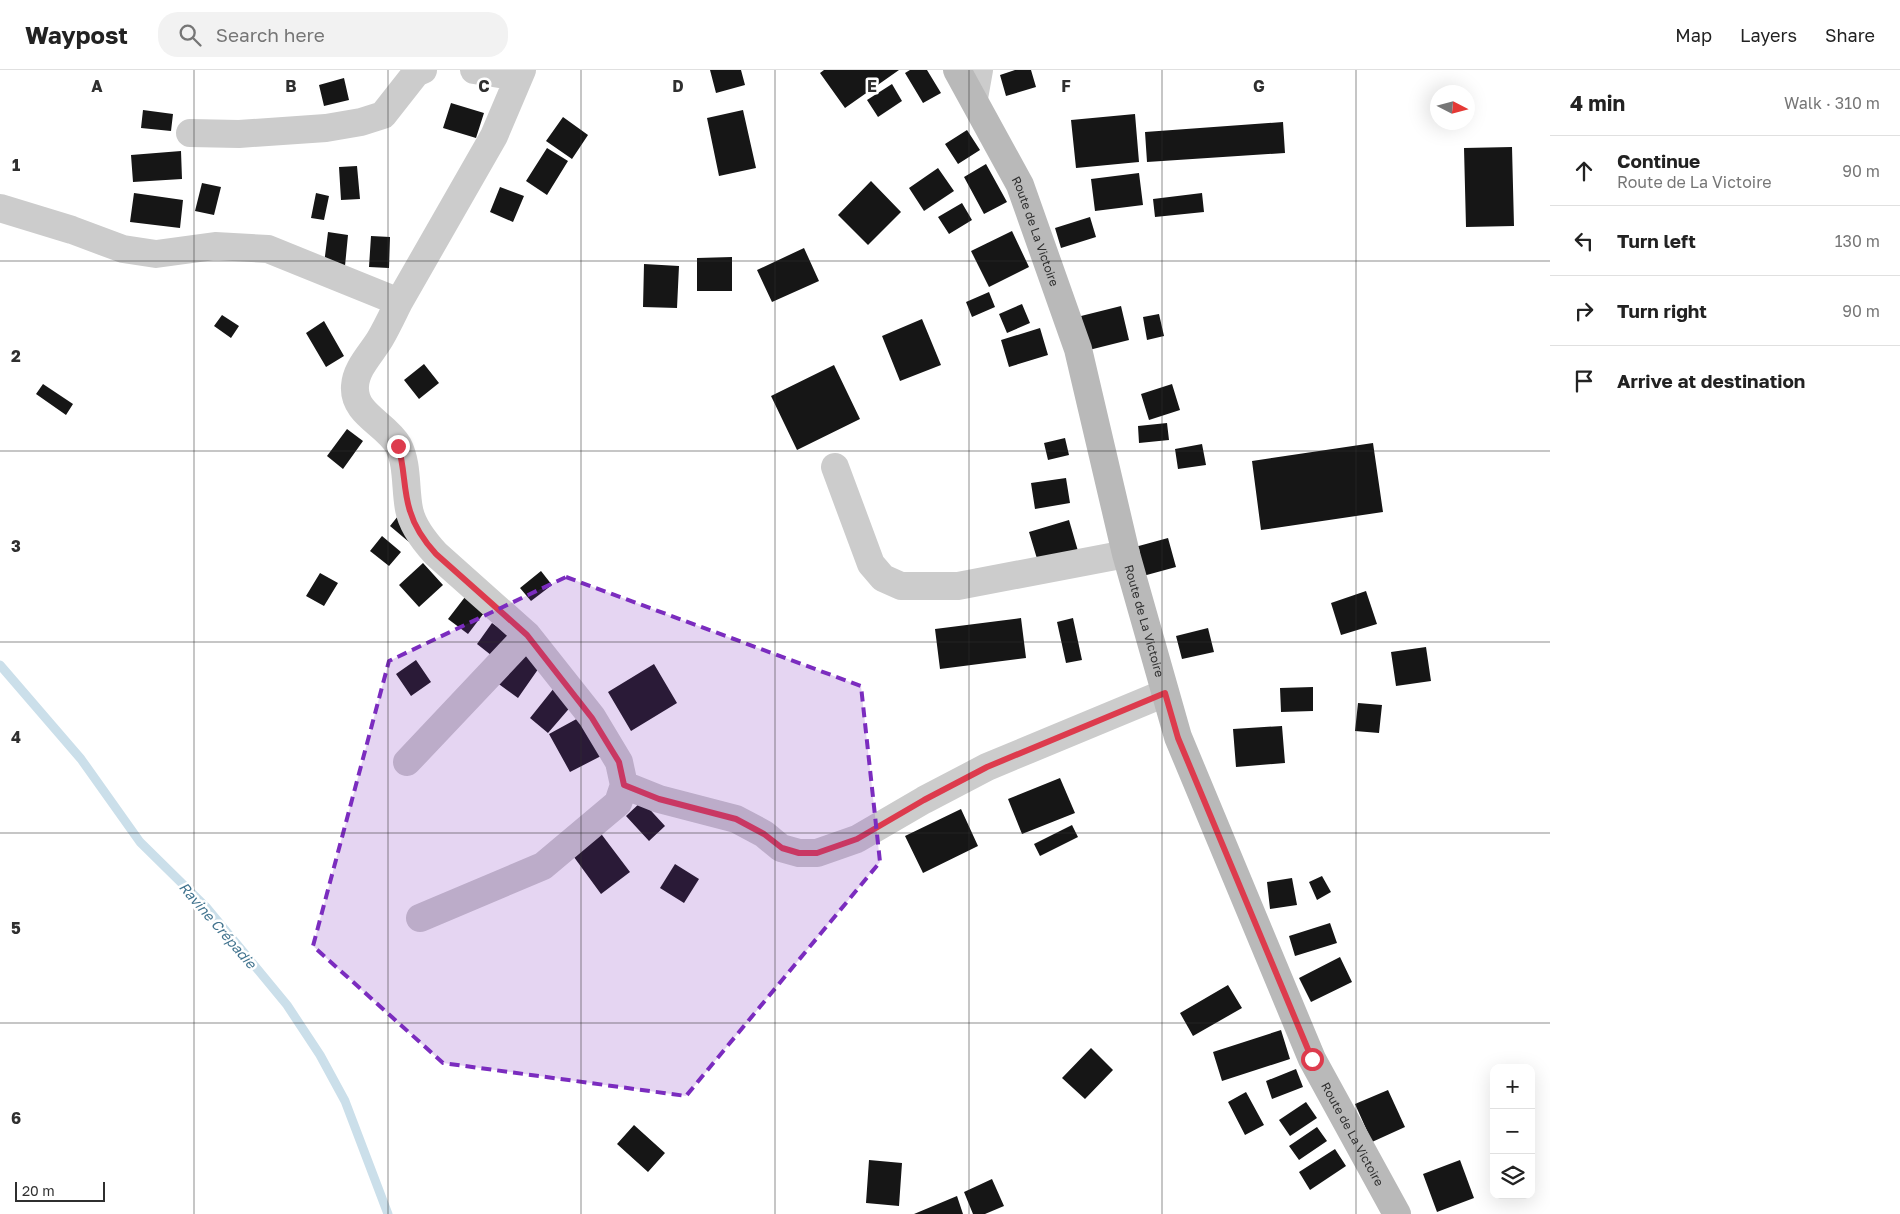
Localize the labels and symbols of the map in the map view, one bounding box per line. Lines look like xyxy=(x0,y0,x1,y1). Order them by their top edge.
text: A xyxy=(91,76,103,96)
text: B xyxy=(285,76,297,96)
text: C xyxy=(478,76,490,96)
text: D xyxy=(672,76,684,96)
text: E xyxy=(867,76,877,96)
text: F xyxy=(1061,76,1071,96)
text: G xyxy=(1253,76,1265,96)
north arrow xyxy=(1430,85,1475,130)
text: 1 xyxy=(12,155,20,175)
street label: Route de La Victoire xyxy=(1009,173,1063,288)
text: 2 xyxy=(11,346,21,366)
route end xyxy=(387,435,410,458)
text: 3 xyxy=(11,536,21,556)
street label: Route de La Victoire xyxy=(1122,563,1168,679)
text: 4 xyxy=(11,727,21,747)
water label: Ravine Crépadie xyxy=(176,878,261,972)
text: 5 xyxy=(11,918,21,938)
route start xyxy=(1301,1048,1324,1071)
street label: Route de La Victoire xyxy=(1319,1079,1388,1188)
text: 6 xyxy=(11,1108,21,1128)
scale bar xyxy=(15,1179,105,1202)

